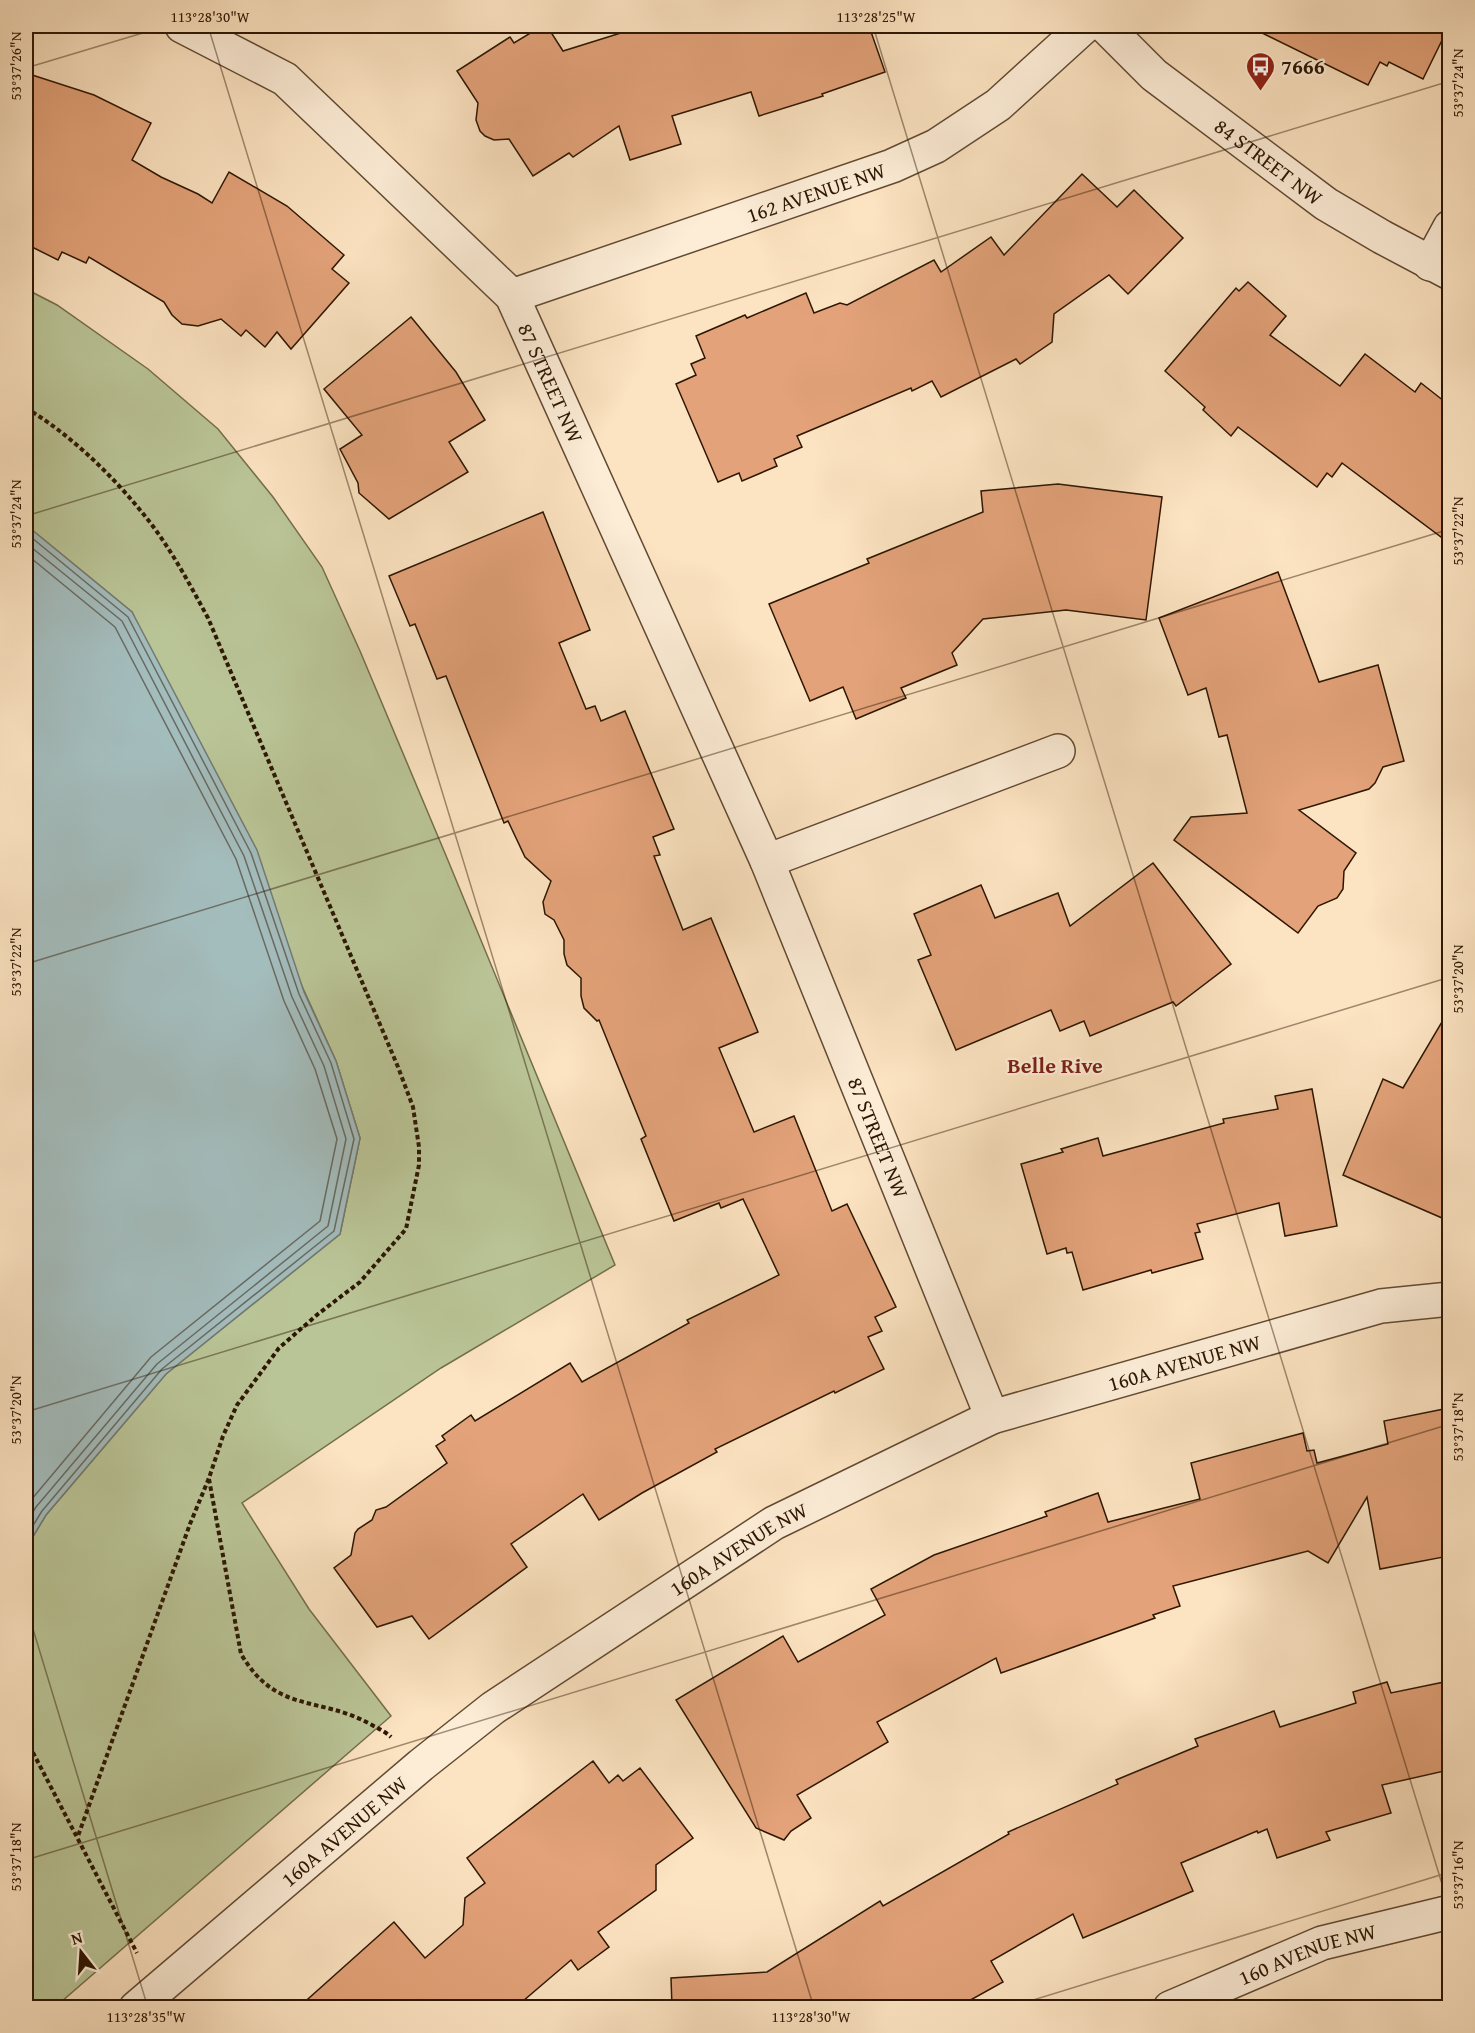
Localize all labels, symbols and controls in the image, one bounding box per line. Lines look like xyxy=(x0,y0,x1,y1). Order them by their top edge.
text: 113°28'30"W xyxy=(170,6,250,27)
text: 113°28'25"W xyxy=(836,6,916,27)
text: 53°37'26"N xyxy=(5,31,26,100)
text: 53°37'24"N xyxy=(1447,48,1468,117)
bus stop icon: 7666 xyxy=(1244,50,1276,92)
place label: 7666 xyxy=(1281,51,1325,82)
street label: 84 STREET NW xyxy=(1208,110,1330,212)
street label: 162 AVENUE NW xyxy=(742,154,889,230)
street label: 87 STREET NW xyxy=(511,318,592,448)
text: 53°37'24"N xyxy=(5,479,26,548)
text: 53°37'22"N xyxy=(1447,496,1468,565)
text: 53°37'22"N xyxy=(5,927,26,996)
text: 53°37'20"N xyxy=(1447,944,1468,1013)
district label: Belle Rive xyxy=(1007,1049,1103,1081)
street label: 87 STREET NW xyxy=(840,1072,917,1203)
street label: 160A AVENUE NW xyxy=(1104,1326,1264,1399)
text: 53°37'20"N xyxy=(5,1375,26,1444)
text: 53°37'18"N xyxy=(1447,1392,1468,1461)
street label: 160A AVENUE NW xyxy=(663,1494,812,1603)
street label: 160A AVENUE NW xyxy=(274,1768,414,1894)
text: 53°37'18"N xyxy=(5,1822,26,1891)
text: 53°37'16"N xyxy=(1447,1840,1468,1909)
street label: 160 AVENUE NW xyxy=(1233,1915,1379,1993)
north arrow xyxy=(51,1922,111,1982)
text: N xyxy=(68,1925,86,1951)
text: 113°28'35"W xyxy=(106,2006,186,2027)
text: 113°28'30"W xyxy=(771,2006,851,2027)

